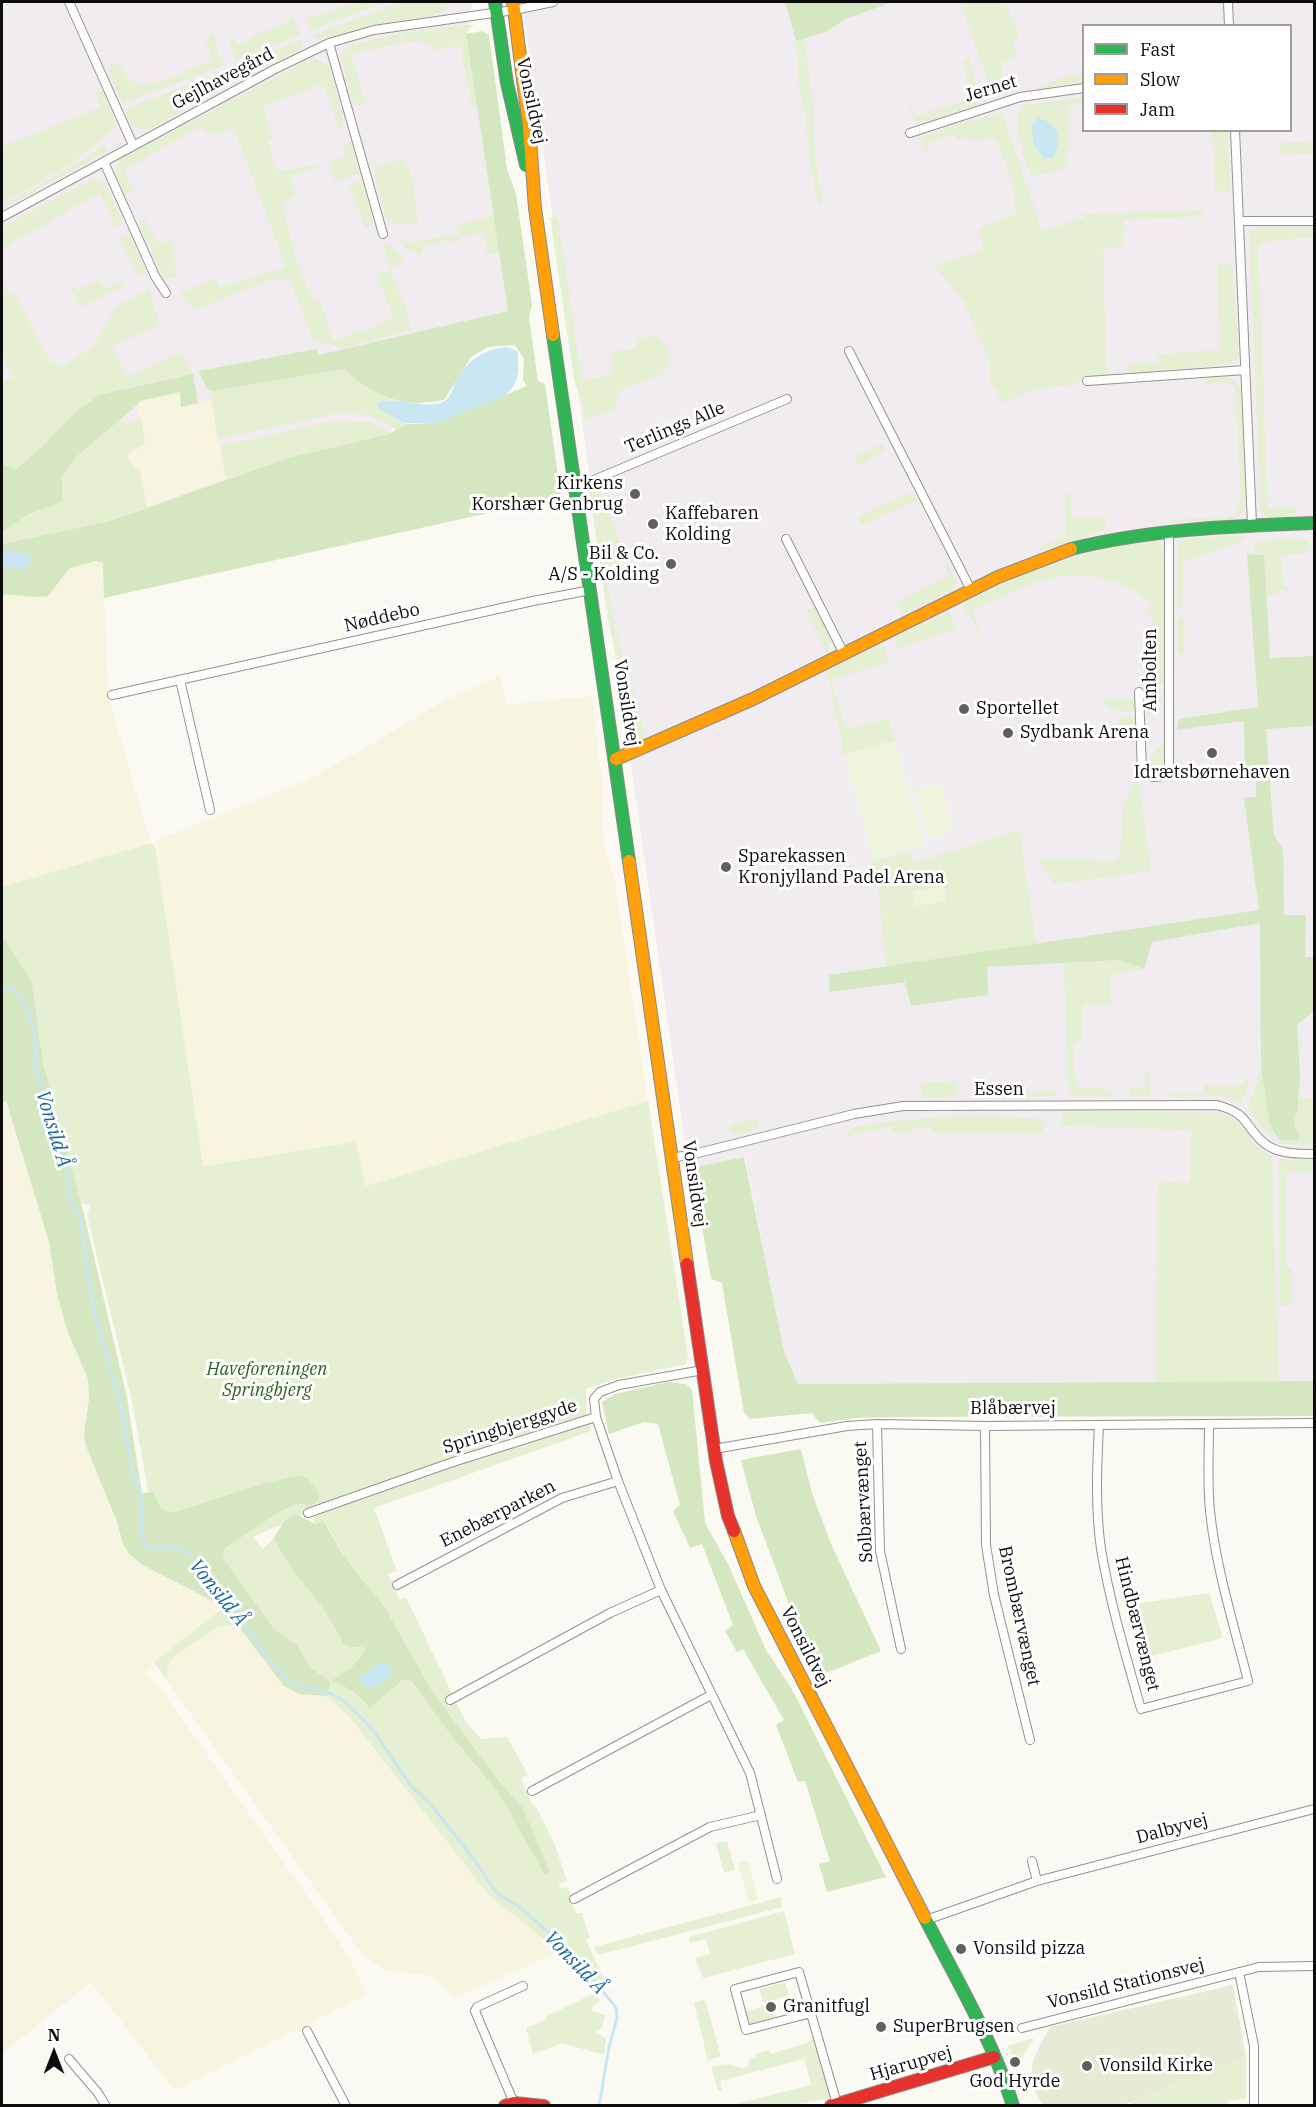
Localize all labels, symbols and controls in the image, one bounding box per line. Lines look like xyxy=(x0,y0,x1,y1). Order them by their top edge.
legend xyxy=(1082,24,1292,132)
text: Fast xyxy=(1140,38,1175,61)
street label: Gejlhavegård xyxy=(169,43,277,115)
street label: Vonsildvej xyxy=(511,56,551,146)
text: Slow xyxy=(1140,68,1180,91)
street label: Jernet xyxy=(962,71,1020,107)
text: Jam xyxy=(1140,98,1175,121)
street label: Terlings Alle xyxy=(622,397,728,459)
place label: Kirkens Korshær Genbrug xyxy=(471,473,623,516)
marker: Kirkens Korshær Genbrug xyxy=(628,487,642,501)
place label: Kaffebaren Kolding xyxy=(665,503,759,546)
marker: Kaffebaren Kolding xyxy=(646,517,660,531)
place label: Bil & Co. A/S - Kolding xyxy=(548,543,659,586)
marker: Bil & Co. A/S - Kolding xyxy=(664,557,678,571)
street label: Nøddebo xyxy=(342,599,422,637)
street label: Ambolten xyxy=(1140,628,1162,712)
street label: Vonsildvej xyxy=(608,658,644,748)
place label: Sportellet xyxy=(976,698,1059,720)
marker: Sportellet xyxy=(957,702,971,716)
place label: Sydbank Arena xyxy=(1020,722,1149,744)
marker: Sydbank Arena xyxy=(1001,726,1015,740)
marker: Idrætsbørnehaven xyxy=(1205,746,1219,760)
place label: Idrætsbørnehaven xyxy=(1134,762,1290,784)
place label: Sparekassen Kronjylland Padel Arena xyxy=(738,846,945,888)
marker: Sparekassen Kronjylland Padel Arena xyxy=(719,860,733,874)
street label: Essen xyxy=(974,1079,1024,1101)
water label: Vonsild Å xyxy=(30,1088,76,1170)
street label: Vonsildvej xyxy=(677,1139,711,1229)
park label: Haveforeningen Springbjerg xyxy=(206,1359,328,1402)
street label: Springbjerggyde xyxy=(440,1395,580,1459)
street label: Blåbærvej xyxy=(970,1398,1056,1420)
street label: Solbærvænget xyxy=(850,1441,878,1563)
street label: Enebærparken xyxy=(437,1476,559,1552)
street label: Brombærvænget xyxy=(994,1544,1044,1688)
street label: Hindbærvænget xyxy=(1110,1554,1164,1694)
water label: Vonsild Å xyxy=(184,1555,252,1631)
street label: Vonsildvej xyxy=(775,1603,835,1691)
street label: Dalbyvej xyxy=(1134,1809,1210,1849)
water label: Vonsild Å xyxy=(539,1926,611,2000)
place label: Vonsild pizza xyxy=(973,1938,1085,1960)
marker: Vonsild pizza xyxy=(954,1942,968,1956)
street label: Vonsild Stationsvej xyxy=(1045,1954,1207,2014)
place label: Granitfugl xyxy=(783,1996,870,2018)
marker: Granitfugl xyxy=(764,2000,778,2014)
place label: SuperBrugsen xyxy=(893,2016,1015,2038)
marker: SuperBrugsen xyxy=(874,2020,888,2034)
north arrow xyxy=(24,2023,84,2083)
text: N xyxy=(48,2025,60,2045)
street label: Hjarupvej xyxy=(867,2042,955,2086)
marker: God Hyrde xyxy=(1008,2055,1022,2069)
place label: Vonsild Kirke xyxy=(1099,2055,1213,2077)
marker: Vonsild Kirke xyxy=(1080,2059,1094,2073)
place label: God Hyrde xyxy=(970,2071,1060,2093)

